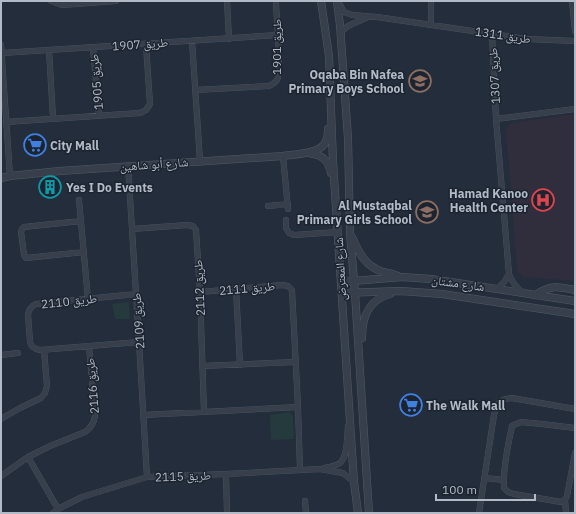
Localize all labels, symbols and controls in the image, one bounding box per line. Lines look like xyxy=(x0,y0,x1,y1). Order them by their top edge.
street label: طريق 1901 xyxy=(269,19,284,75)
street label: طريق 1311 xyxy=(474,24,532,47)
street label: طريق 1907 xyxy=(111,35,169,54)
street label: طريق 1307 xyxy=(485,47,503,104)
street label: طريق 1905 xyxy=(86,53,106,111)
place label: Oqaba Bin Nafea Primary Boys School xyxy=(288,67,404,96)
school or university icon: Oqaba Bin Nafea Primary Boys School xyxy=(407,68,433,94)
supermarket icon: City Mall xyxy=(22,132,48,158)
place label: City Mall xyxy=(50,138,99,153)
street label: شارع أبو شاهين xyxy=(119,154,189,175)
building icon: Yes I Do Events xyxy=(37,174,63,200)
place label: Yes I Do Events xyxy=(66,180,153,195)
place label: Hamad Kanoo Health Center xyxy=(449,186,528,215)
hospital icon: Hamad Kanoo Health Center xyxy=(530,187,556,213)
place label: Al Mustaqbal Primary Girls School xyxy=(297,198,412,227)
school or university icon: Al Mustaqbal Primary Girls School xyxy=(414,199,440,225)
street label: شارع المعترض xyxy=(331,237,350,301)
street label: طريق 2112 xyxy=(190,259,208,316)
street label: شارع مشتان xyxy=(430,272,486,295)
street label: طريق 2111 xyxy=(218,278,276,298)
street label: طريق 2110 xyxy=(40,291,98,312)
street label: طريق 2109 xyxy=(129,292,148,350)
street label: طريق 2116 xyxy=(82,357,102,415)
supermarket icon: The Walk Mall xyxy=(398,392,424,418)
place label: The Walk Mall xyxy=(426,398,505,413)
street label: طريق 2115 xyxy=(155,468,211,485)
scale bar xyxy=(436,476,535,502)
text: 100 m xyxy=(442,482,477,497)

